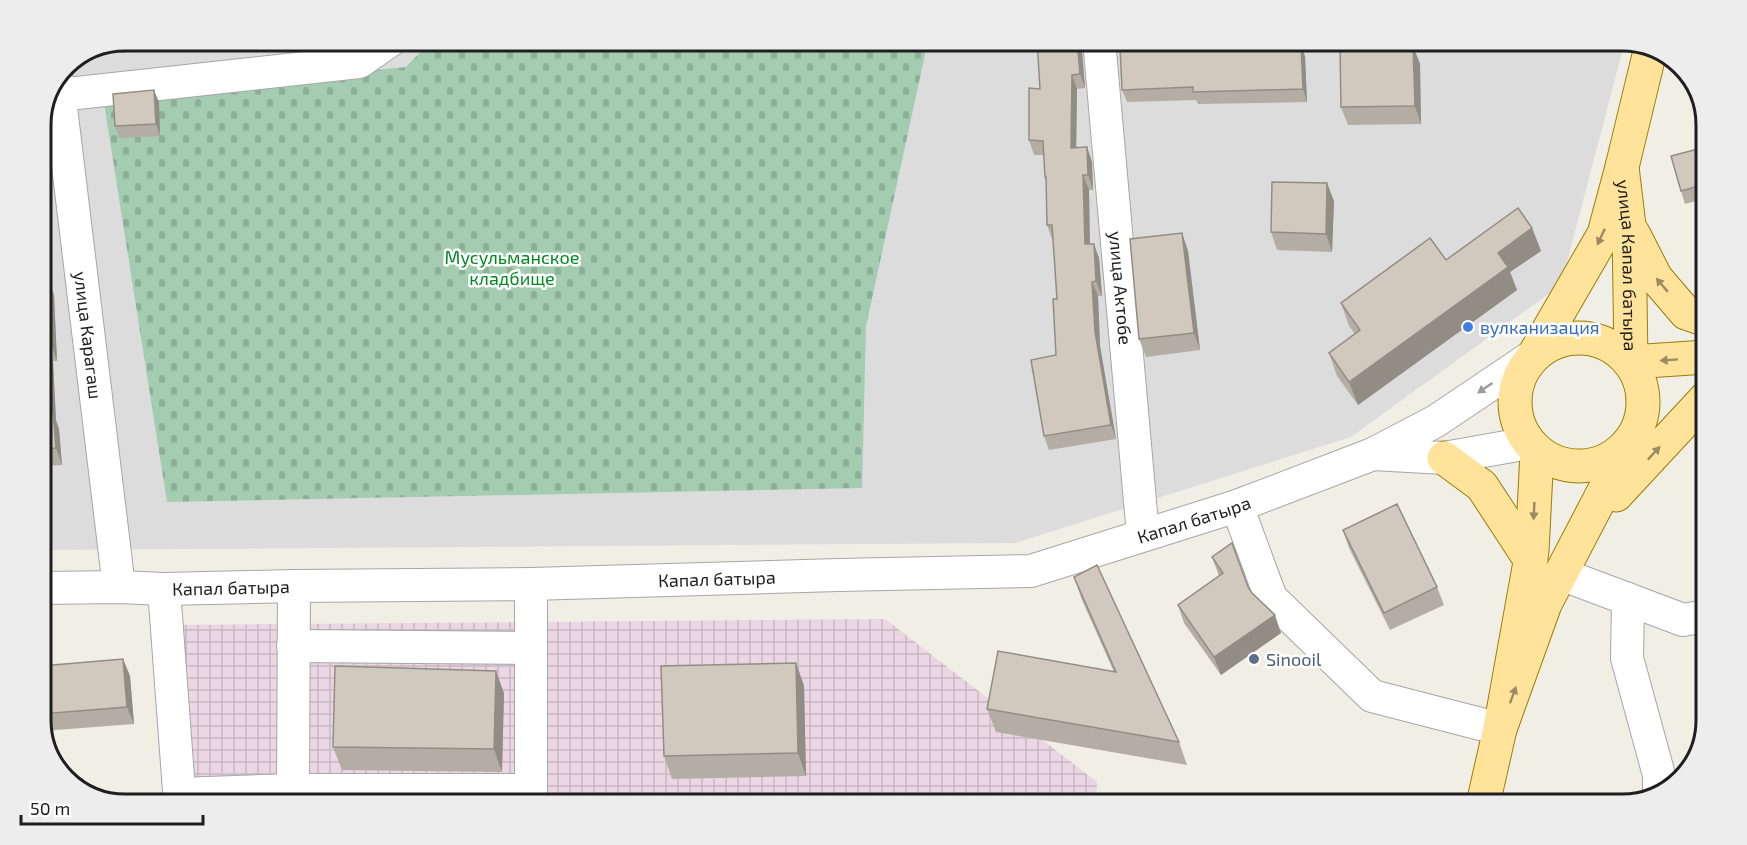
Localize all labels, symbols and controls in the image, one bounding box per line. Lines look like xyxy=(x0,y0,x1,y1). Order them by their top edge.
street label: улица Капал батыра xyxy=(1613,178,1642,352)
one-way arrow xyxy=(1596,229,1606,247)
street label: улица Актобе xyxy=(1105,230,1137,346)
park label: Мусульманское кладбище xyxy=(445,246,579,289)
street label: улица Карагаш xyxy=(70,270,107,400)
one-way arrow xyxy=(1656,278,1669,293)
place label: вулканизация xyxy=(1480,316,1599,338)
marker: вулканизация xyxy=(1461,320,1475,334)
one-way arrow xyxy=(1659,355,1678,364)
one-way arrow xyxy=(1477,382,1493,393)
one-way arrow xyxy=(1647,446,1660,461)
street label: Капал батыра xyxy=(1134,491,1254,548)
one-way arrow xyxy=(1530,501,1539,520)
street label: Капал батыра xyxy=(658,566,776,591)
street label: Капал батыра xyxy=(172,575,290,600)
place label: Sinooil xyxy=(1266,648,1322,670)
marker: Sinooil xyxy=(1247,652,1261,666)
one-way arrow xyxy=(1508,686,1518,704)
scale bar xyxy=(21,788,202,826)
text: 50 m xyxy=(30,797,70,819)

